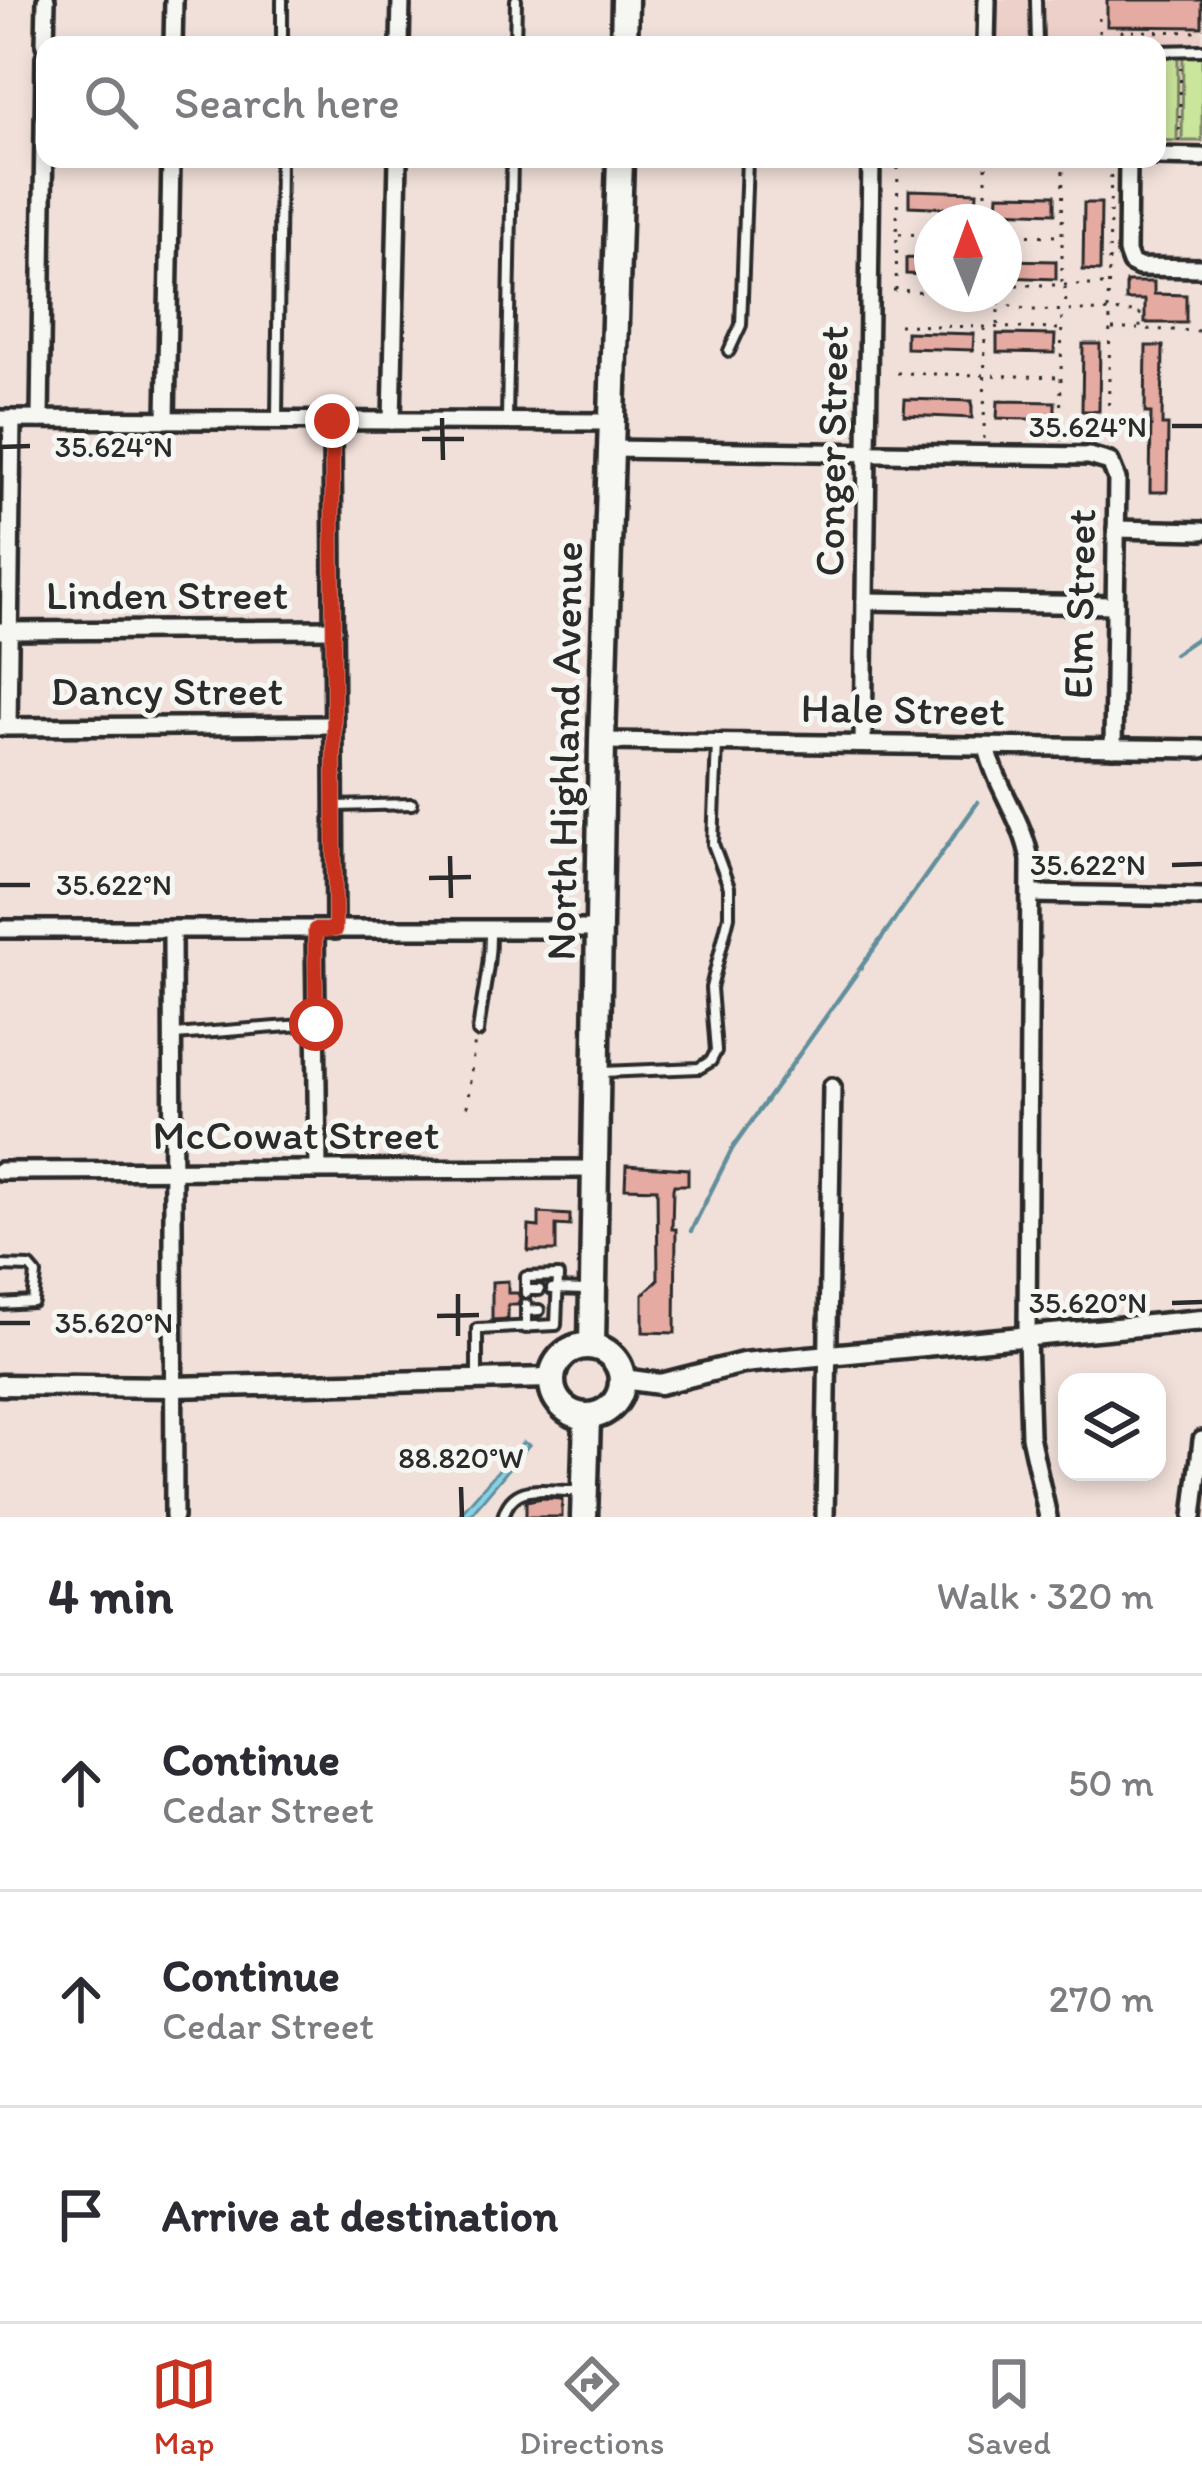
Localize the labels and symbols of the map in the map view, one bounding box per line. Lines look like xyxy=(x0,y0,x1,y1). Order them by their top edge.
north arrow xyxy=(914,204,1022,312)
street label: Conger Street xyxy=(803,325,859,577)
route end xyxy=(305,394,359,448)
text: 35.624°N xyxy=(1029,408,1147,445)
text: 35.624°N xyxy=(55,428,173,465)
street label: Elm Street xyxy=(1052,509,1106,699)
street label: North Highland Avenue xyxy=(535,541,593,961)
street label: Linden Street xyxy=(46,569,288,620)
street label: Dancy Street xyxy=(51,665,283,716)
street label: Hale Street xyxy=(800,682,1006,736)
text: 35.622°N xyxy=(1030,846,1146,883)
text: 35.622°N xyxy=(56,866,172,903)
route start xyxy=(289,997,343,1051)
street label: McCowat Street xyxy=(152,1109,440,1160)
text: 35.620°N xyxy=(1029,1284,1147,1321)
text: 35.620°N xyxy=(55,1304,173,1341)
text: 88.820°W xyxy=(398,1439,524,1476)

